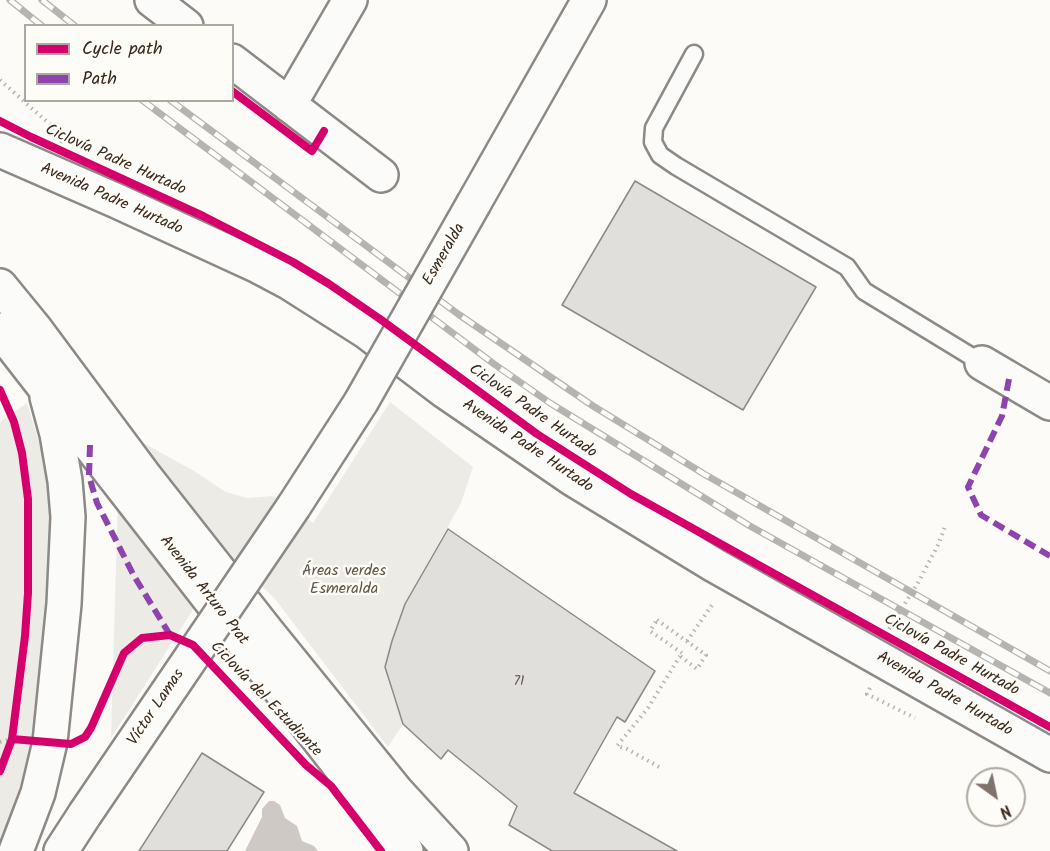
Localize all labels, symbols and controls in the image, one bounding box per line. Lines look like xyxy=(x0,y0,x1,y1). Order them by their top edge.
legend xyxy=(24,24,234,102)
text: Cycle path xyxy=(82,35,163,64)
text: Path xyxy=(82,65,117,94)
street label: Ciclovía Padre Hurtado xyxy=(42,121,188,201)
street label: Avenida Padre Hurtado xyxy=(37,160,185,240)
street label: Esmeralda xyxy=(420,221,470,289)
street label: Ciclovía Padre Hurtado xyxy=(464,361,600,463)
street label: Avenida Padre Hurtado xyxy=(458,396,596,498)
street label: Avenida Arturo Prat xyxy=(154,533,252,649)
park label: Áreas verdes Esmeralda xyxy=(302,562,386,600)
street label: Ciclovía Padre Hurtado xyxy=(880,611,1022,701)
street label: Ciclovía del Estudiante xyxy=(205,638,325,762)
street label: Avenida Padre Hurtado xyxy=(873,648,1015,742)
street label: Víctor Lamas xyxy=(124,666,190,750)
house number: 71 xyxy=(514,675,524,691)
north arrow xyxy=(966,767,1026,827)
text: N xyxy=(994,798,1016,824)

